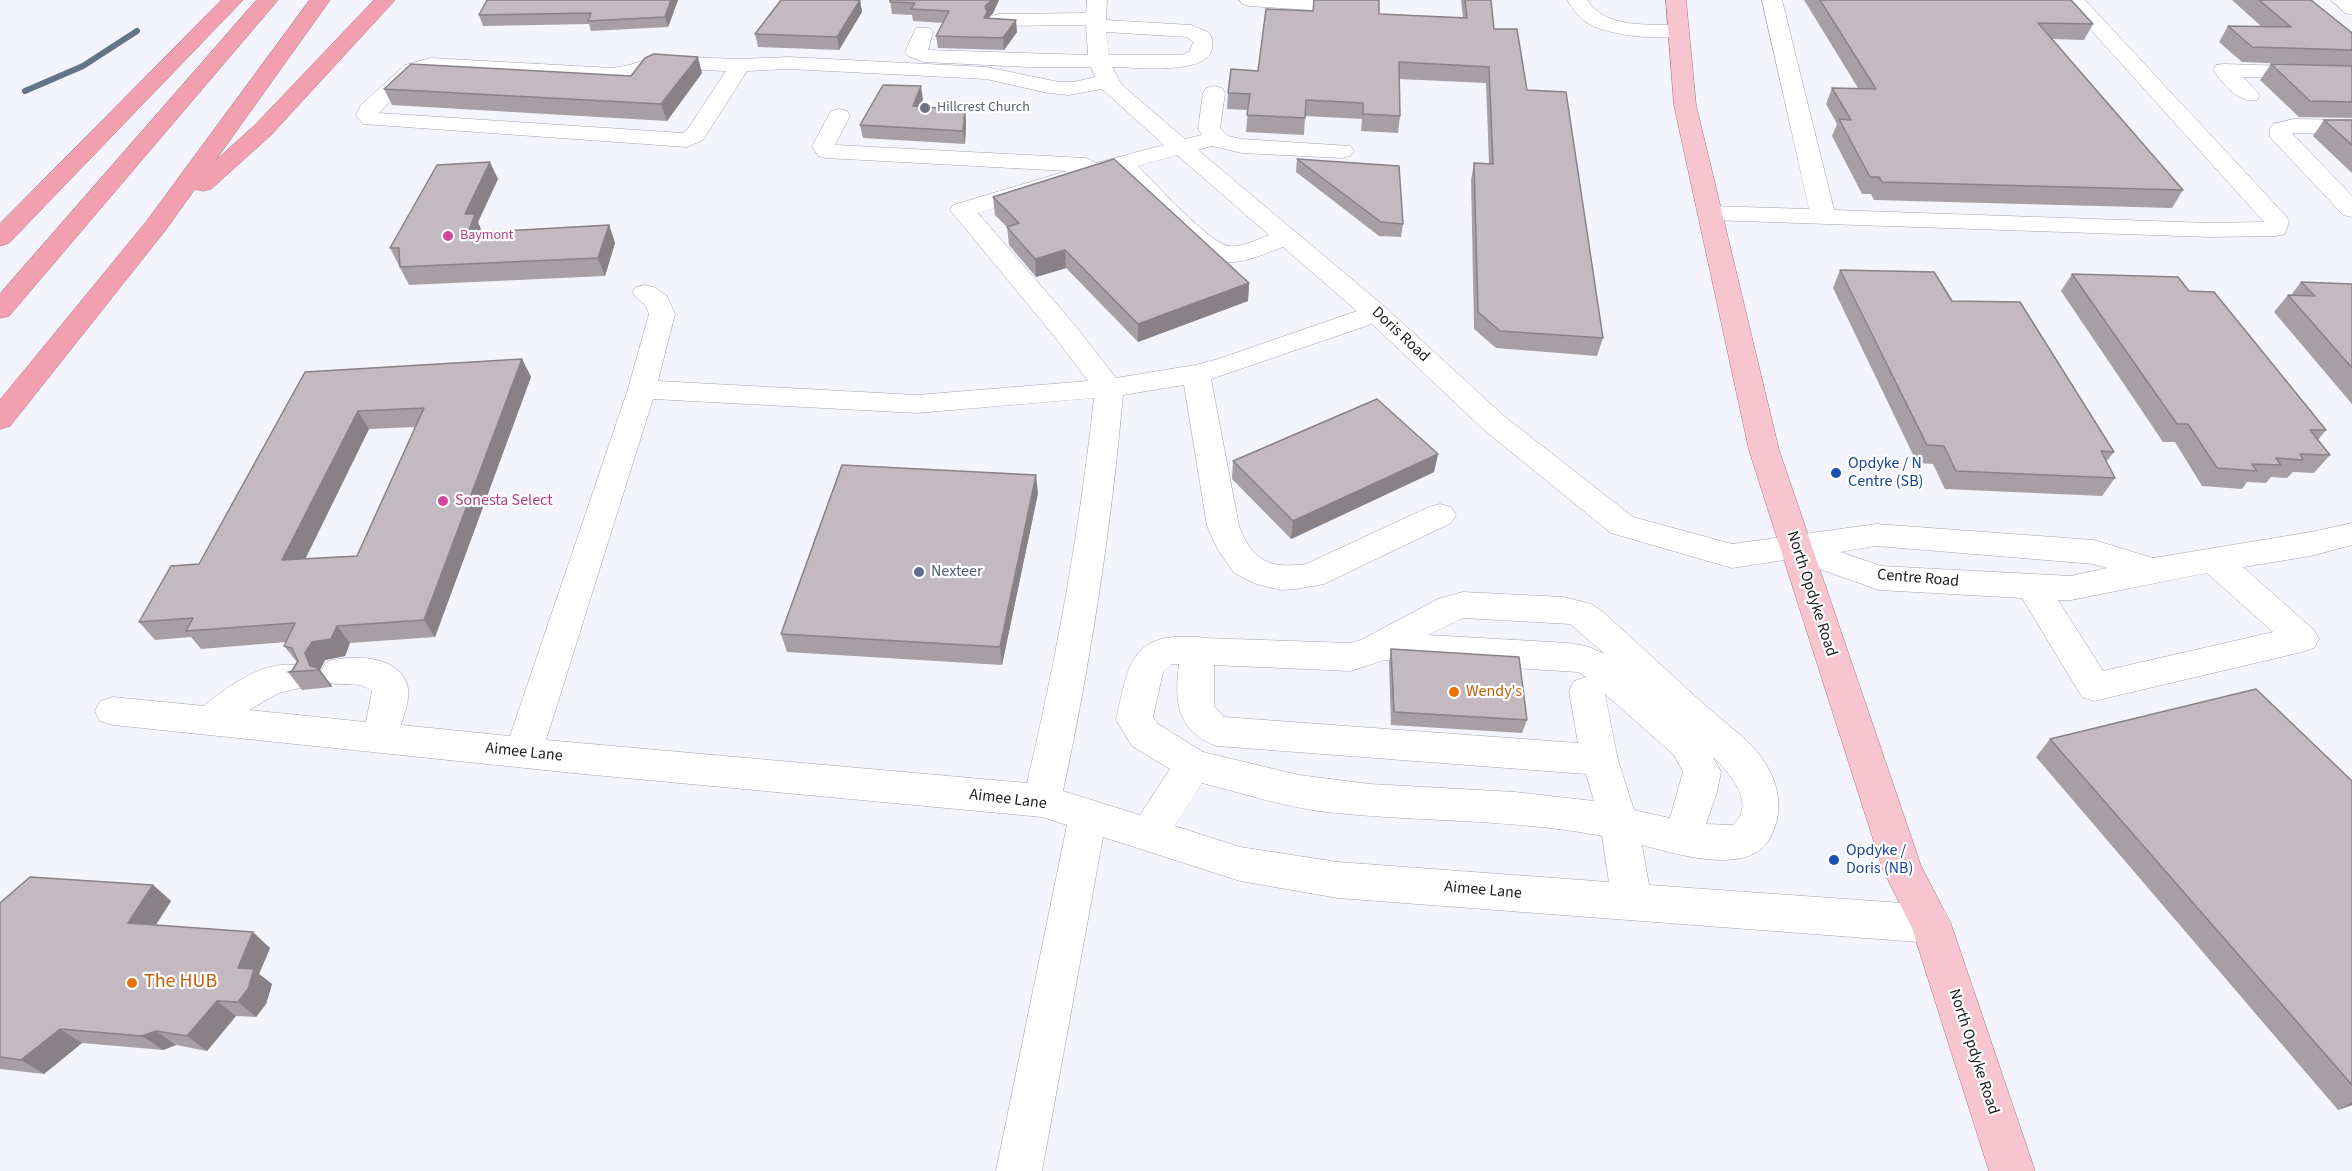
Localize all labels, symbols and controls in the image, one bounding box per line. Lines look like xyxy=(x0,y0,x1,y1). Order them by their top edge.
place label: Hillcrest Church xyxy=(937,100,1030,116)
marker: Hillcrest Church xyxy=(918,101,932,115)
place label: Baymont xyxy=(460,228,513,244)
marker: Baymont xyxy=(441,229,455,243)
street label: Doris Road xyxy=(1367,303,1433,367)
place label: Opdyke / N Centre (SB) xyxy=(1848,454,1923,492)
marker: Opdyke / N Centre (SB) xyxy=(1829,466,1843,480)
place label: Sonesta Select xyxy=(455,491,553,511)
marker: Sonesta Select xyxy=(436,494,450,508)
street label: North Opdyke Road xyxy=(1782,529,1840,659)
place label: Nexteer xyxy=(931,562,983,582)
marker: Nexteer xyxy=(912,565,926,579)
street label: Centre Road xyxy=(1876,566,1960,592)
place label: Wendy's xyxy=(1466,682,1522,702)
marker: Wendy's xyxy=(1447,685,1461,699)
street label: Aimee Lane xyxy=(484,739,564,767)
street label: Aimee Lane xyxy=(968,786,1048,814)
place label: Opdyke / Doris (NB) xyxy=(1846,841,1913,879)
marker: Opdyke / Doris (NB) xyxy=(1827,853,1841,867)
street label: Aimee Lane xyxy=(1444,878,1522,904)
place label: The HUB xyxy=(144,971,217,995)
marker: The HUB xyxy=(125,976,139,990)
street label: North Opdyke Road xyxy=(1944,987,2002,1117)

